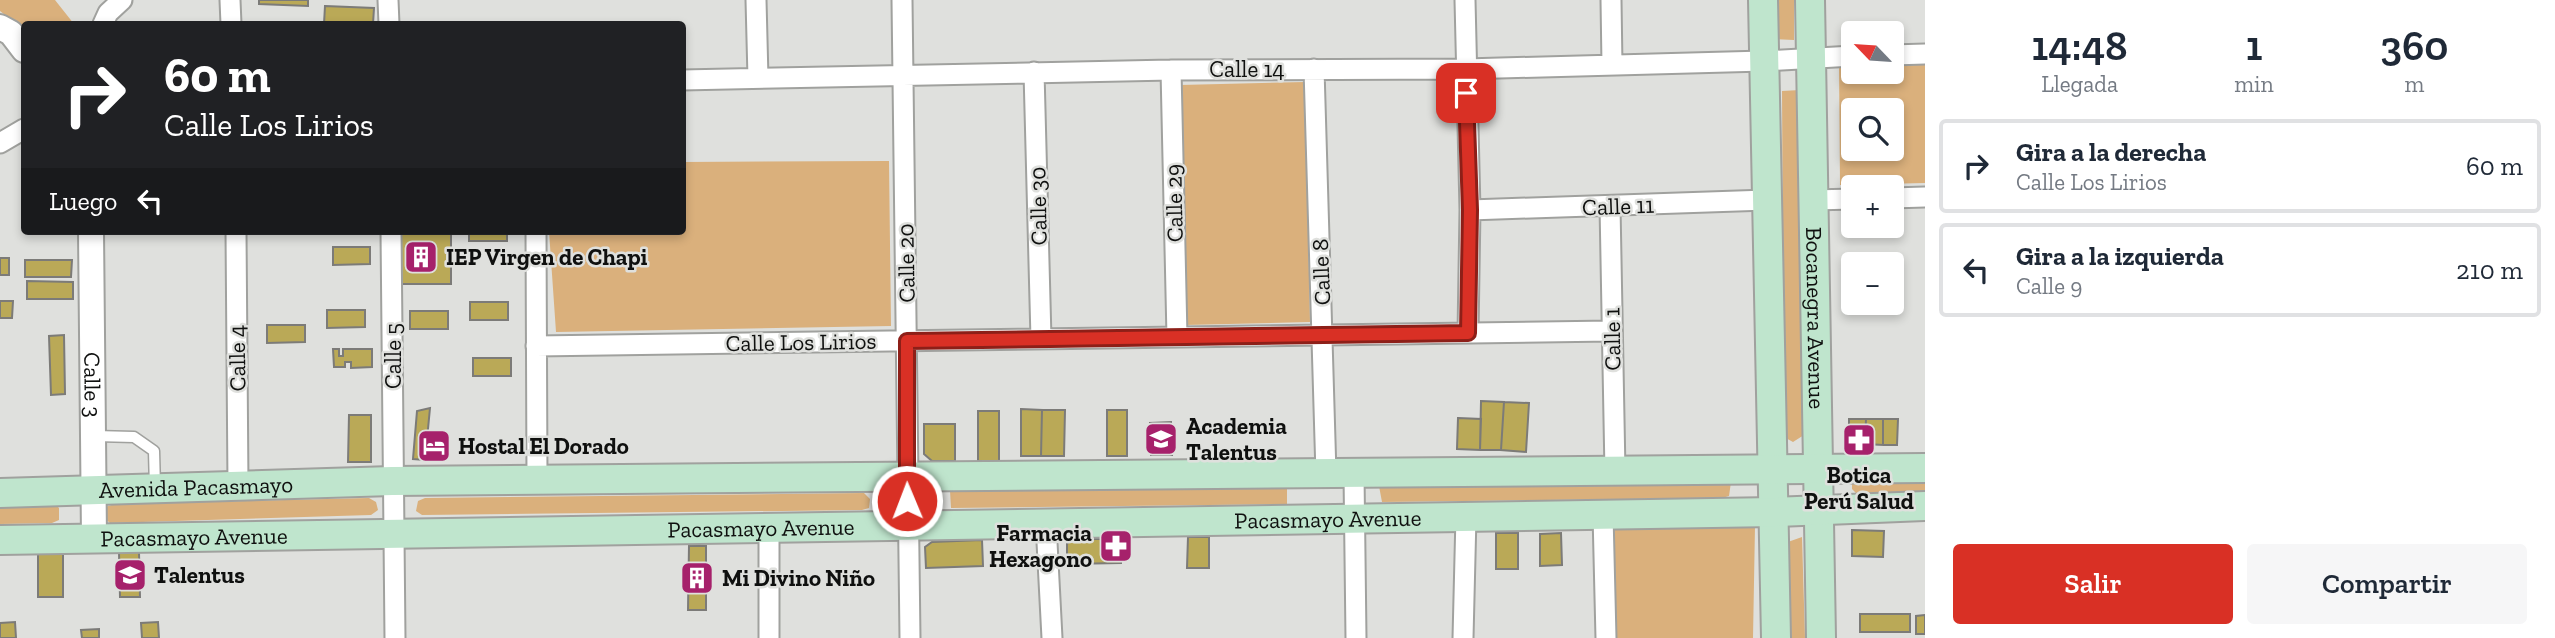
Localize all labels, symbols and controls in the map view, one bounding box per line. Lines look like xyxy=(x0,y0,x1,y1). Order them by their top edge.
text: 14:48 xyxy=(2032,20,2128,71)
text: 1 xyxy=(2246,20,2262,71)
text: 360 xyxy=(2380,20,2449,71)
north arrow xyxy=(1841,21,1904,84)
map controls xyxy=(1841,21,1904,315)
text: 60 m xyxy=(164,46,271,105)
icon: right xyxy=(49,49,140,140)
street label: Calle 14 xyxy=(1209,55,1285,83)
pin xyxy=(1436,63,1496,123)
text: Llegada xyxy=(2041,70,2118,98)
text: min xyxy=(2234,70,2274,98)
text: m xyxy=(2404,70,2424,98)
icon: arrive xyxy=(1447,74,1485,112)
button: search xyxy=(1841,98,1904,161)
text: Calle Los Lirios xyxy=(164,106,374,144)
text: Gira a la derecha xyxy=(2016,136,2206,168)
icon: right xyxy=(1957,147,1995,185)
text: 60 m xyxy=(2466,150,2523,182)
street label: Calle 29 xyxy=(1159,164,1189,242)
street label: Calle 30 xyxy=(1023,166,1053,246)
text: Calle Los Lirios xyxy=(2016,168,2167,196)
button: + xyxy=(1841,175,1904,238)
icon: left xyxy=(131,182,169,220)
text: Luego xyxy=(49,185,117,217)
street label: Calle 11 xyxy=(1582,191,1655,221)
street label: Calle 20 xyxy=(891,223,921,303)
street label: Bocanegra Avenue xyxy=(1800,227,1831,409)
building icon: IEP Virgen de Chapi xyxy=(402,238,440,276)
street label: Calle 8 xyxy=(1306,238,1336,306)
text: Gira a la izquierda xyxy=(2016,240,2224,272)
place label: IEP Virgen de Chapi xyxy=(446,243,648,271)
icon: left xyxy=(1957,251,1995,289)
button: − xyxy=(1841,252,1904,315)
text: 210 m xyxy=(2456,254,2523,286)
text: Calle 9 xyxy=(2016,272,2082,300)
street label: Calle 1 xyxy=(1597,307,1627,371)
street label: Calle 5 xyxy=(379,323,407,389)
street label: Calle 4 xyxy=(222,324,252,392)
street label: Calle Los Lirios xyxy=(725,327,877,357)
street label: Calle 3 xyxy=(78,352,107,418)
place label: Academia Talentus xyxy=(1186,412,1287,466)
school or university icon: Academia Talentus xyxy=(1142,420,1180,458)
pharmacy icon: Botica Perú Salud xyxy=(1840,421,1878,459)
hotel icon: Hostal El Dorado xyxy=(415,427,453,465)
place label: Hostal El Dorado xyxy=(458,432,629,460)
place label: Botica Perú Salud xyxy=(1804,461,1914,515)
position arrow xyxy=(870,464,944,538)
street label: Avenida Pacasmayo xyxy=(98,470,294,504)
street label: Pacasmayo Avenue xyxy=(1234,504,1422,535)
street label: Pacasmayo Avenue xyxy=(667,513,855,543)
place label: Farmacia Hexagono xyxy=(989,519,1092,573)
street label: Pacasmayo Avenue xyxy=(100,521,288,552)
pharmacy icon: Farmacia Hexagono xyxy=(1097,527,1135,565)
button: Salir xyxy=(1953,544,2233,624)
button: Compartir xyxy=(2247,544,2527,624)
school or university icon: Talentus xyxy=(111,556,149,594)
building icon: Mi Divino Niño xyxy=(678,559,716,597)
place label: Talentus xyxy=(154,561,245,589)
place label: Mi Divino Niño xyxy=(722,564,875,592)

